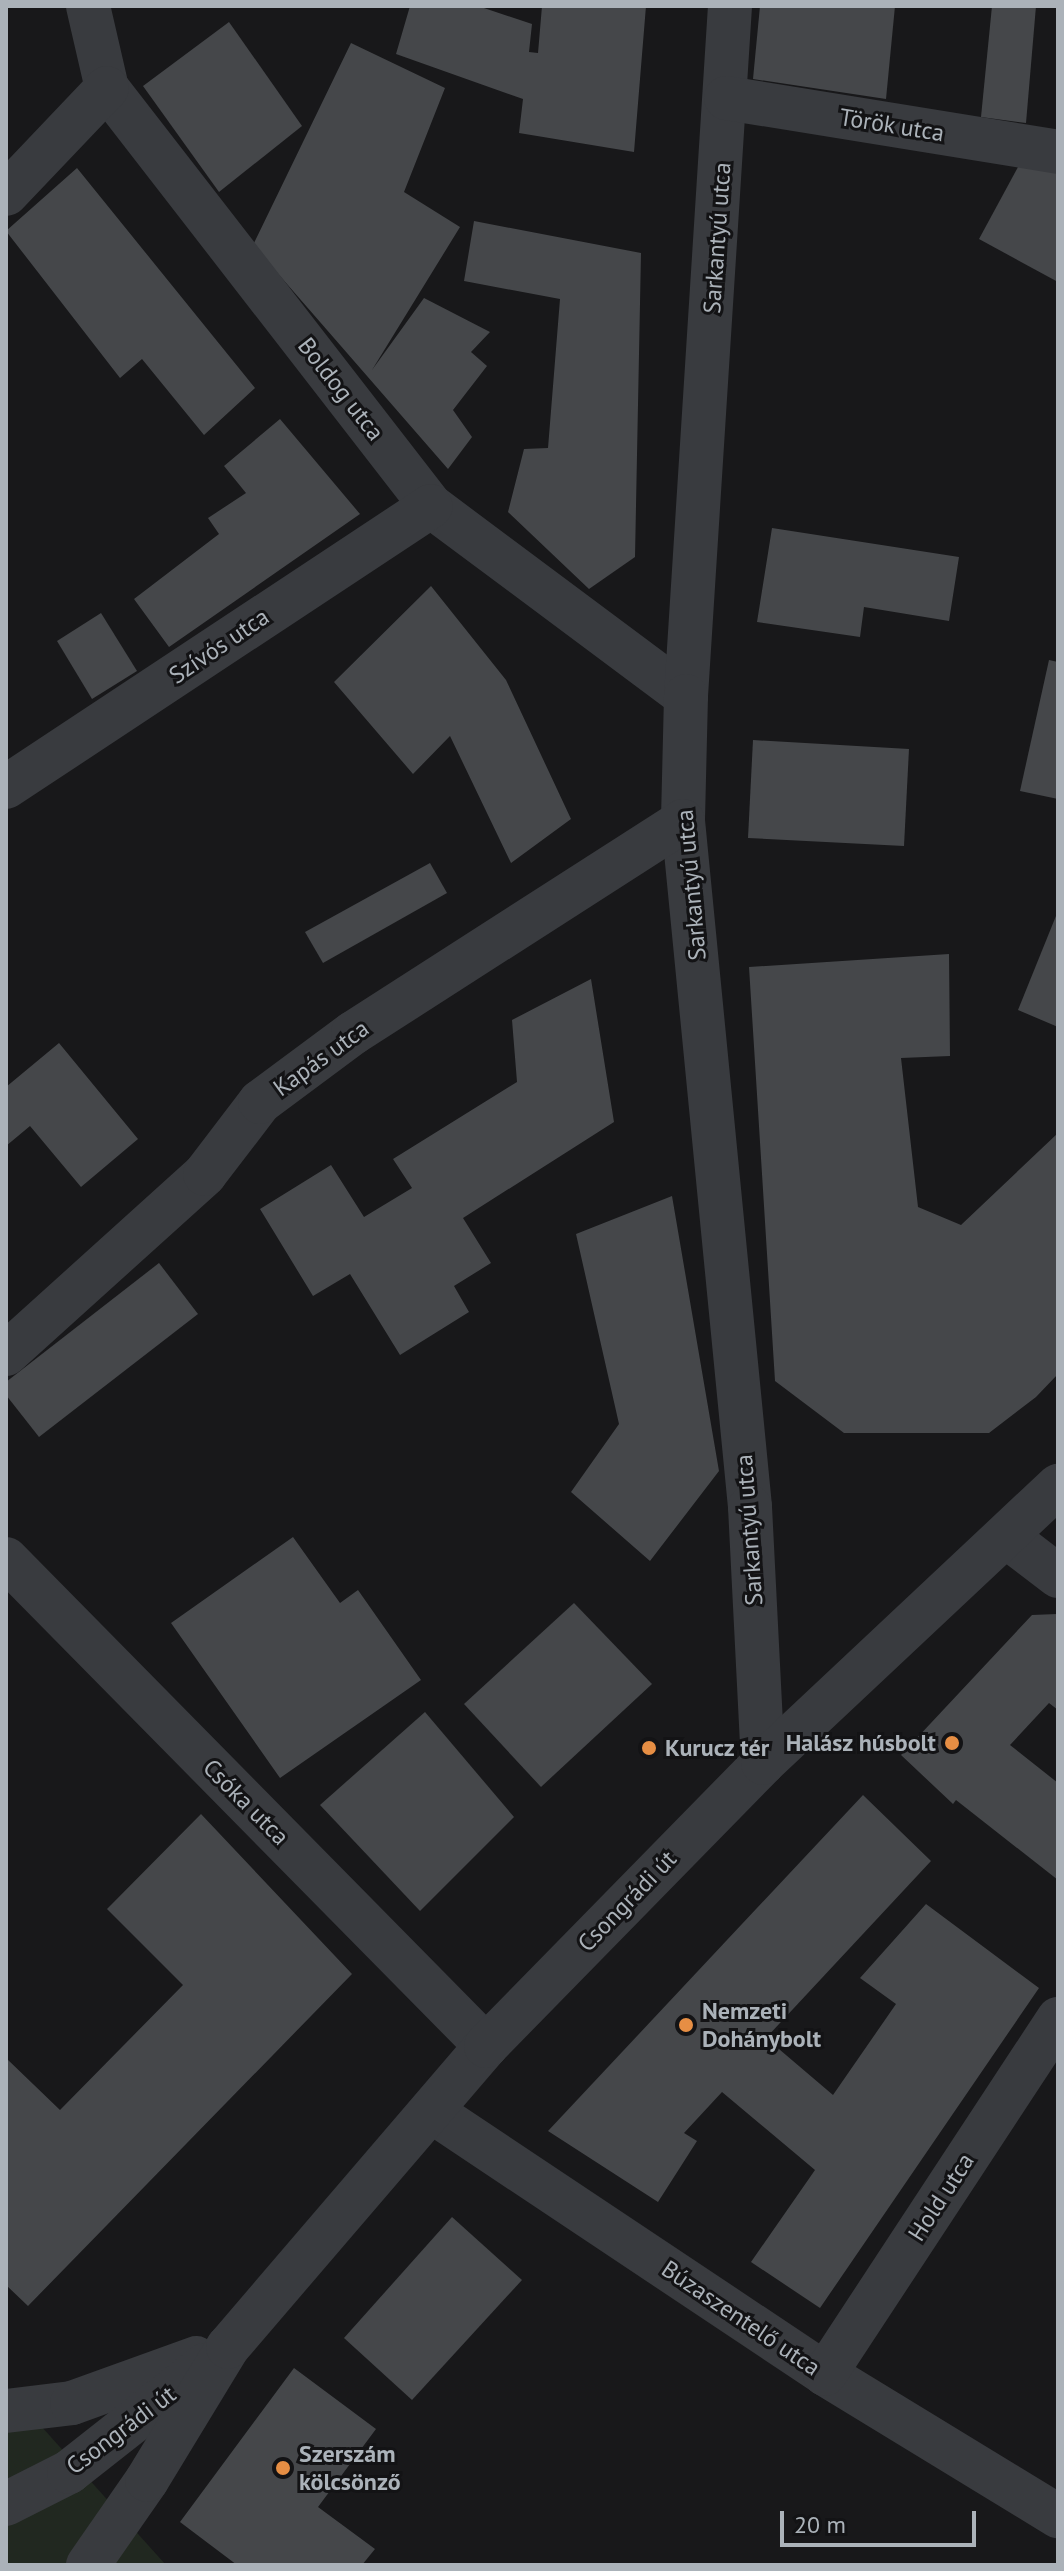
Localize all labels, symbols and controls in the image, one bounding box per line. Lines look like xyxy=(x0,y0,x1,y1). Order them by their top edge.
street label: Török utca xyxy=(837,102,947,148)
street label: Sarkantyú utca xyxy=(697,161,737,315)
street label: Boldog utca xyxy=(292,332,390,446)
street label: Szívós utca xyxy=(164,602,274,690)
street label: Sarkantyú utca xyxy=(670,808,712,962)
street label: Kapás utca xyxy=(268,1014,374,1102)
street label: Sarkantyú utca xyxy=(729,1453,769,1607)
place label: Halász húsbolt xyxy=(785,1729,936,1757)
place label: Kurucz tér xyxy=(665,1734,770,1762)
marker: Halász húsbolt xyxy=(943,1734,961,1752)
marker: Kurucz tér xyxy=(640,1739,658,1757)
street label: Csóka utca xyxy=(197,1753,295,1851)
street label: Csongrádi út xyxy=(572,1845,682,1957)
place label: Nemzeti Dohánybolt xyxy=(702,1997,821,2053)
marker: Nemzeti Dohánybolt xyxy=(677,2016,695,2034)
street label: Hold utca xyxy=(902,2148,980,2246)
street label: Búzaszentelő utca xyxy=(656,2254,826,2382)
street label: Csongrádi út xyxy=(61,2380,181,2480)
place label: Szerszám kölcsönző xyxy=(299,2440,401,2496)
marker: Szerszám kölcsönző xyxy=(274,2459,292,2477)
scale bar xyxy=(784,2495,980,2545)
text: 20 m xyxy=(794,2509,846,2540)

